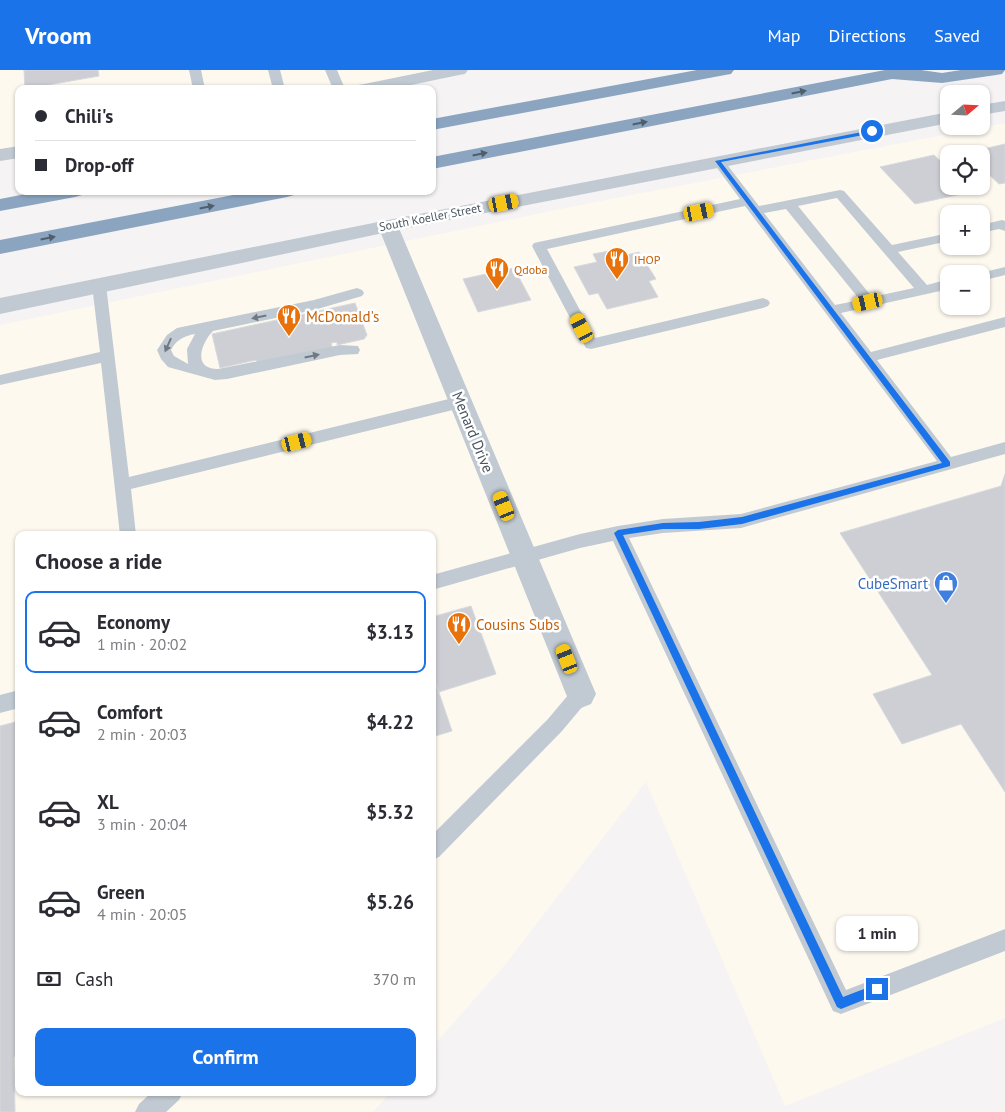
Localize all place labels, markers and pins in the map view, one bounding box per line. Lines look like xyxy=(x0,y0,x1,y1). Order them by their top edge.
restaurant icon: IHOP xyxy=(604,246,630,280)
place label: IHOP xyxy=(634,252,661,267)
restaurant icon: Qdoba xyxy=(484,256,510,290)
place label: Qdoba xyxy=(514,262,548,277)
restaurant icon: McDonald's xyxy=(276,303,302,337)
place label: McDonald's xyxy=(306,307,379,326)
shop icon: CubeSmart xyxy=(933,570,959,604)
place label: CubeSmart xyxy=(858,574,928,593)
restaurant icon: Cousins Subs xyxy=(446,611,472,645)
place label: Cousins Subs xyxy=(476,615,560,634)

